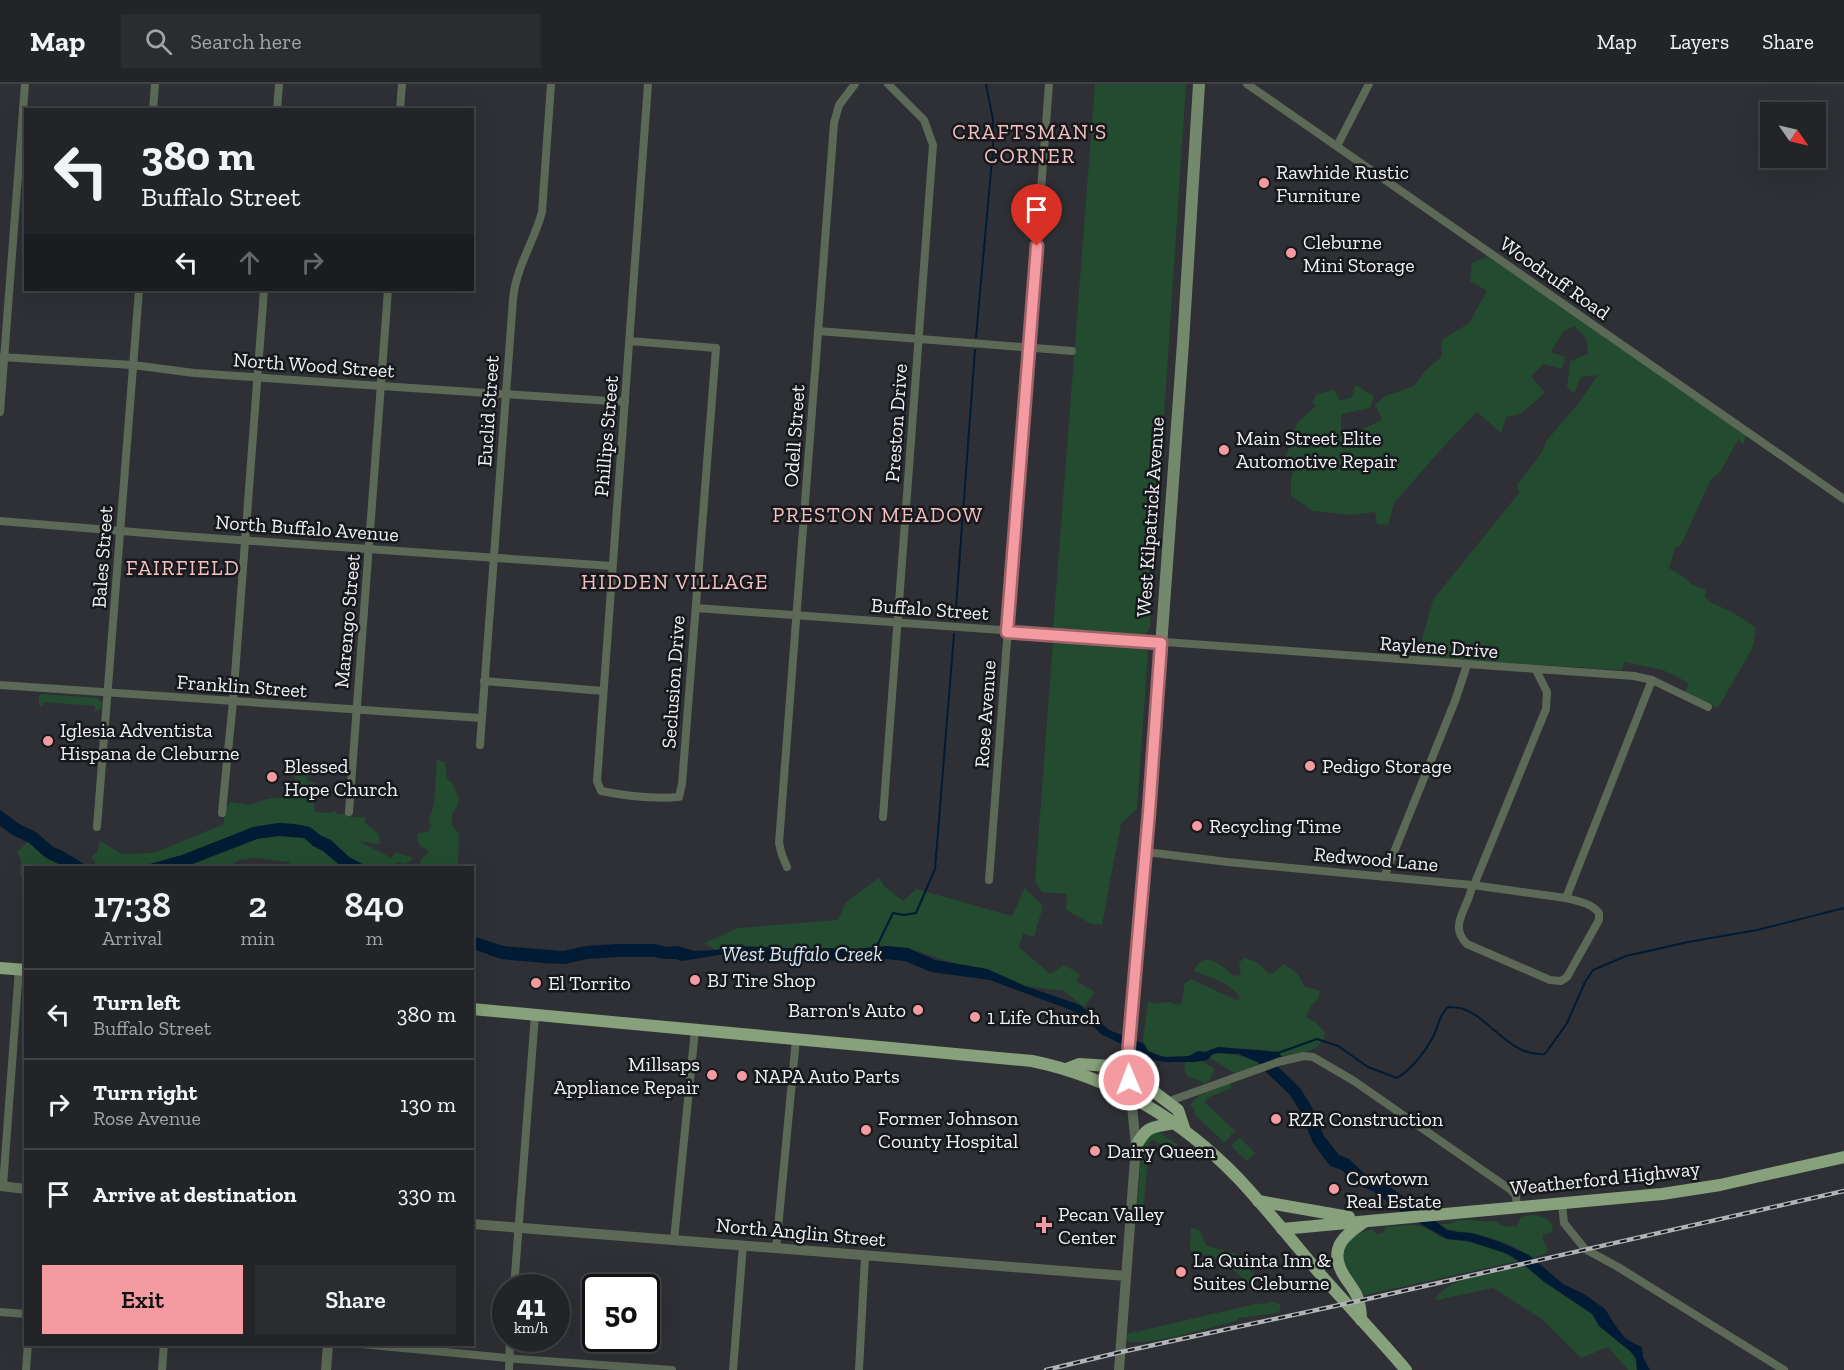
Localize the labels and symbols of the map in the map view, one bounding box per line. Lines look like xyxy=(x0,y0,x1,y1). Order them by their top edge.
north arrow xyxy=(1760,102,1826,168)
district label: CRAFTSMAN'S CORNER xyxy=(952,119,1108,168)
place label: Rawhide Rustic Furniture xyxy=(1276,160,1409,207)
marker: Rawhide Rustic Furniture xyxy=(1257,176,1271,190)
pin xyxy=(1011,184,1062,246)
place label: Cleburne Mini Storage xyxy=(1303,230,1415,277)
street label: Woodruff Road xyxy=(1495,231,1615,325)
marker: Cleburne Mini Storage xyxy=(1284,246,1298,260)
street label: North Wood Street xyxy=(232,347,396,383)
street label: Euclid Street xyxy=(472,354,504,467)
street label: Preston Drive xyxy=(880,363,912,483)
street label: Phillips Street xyxy=(589,374,623,498)
street label: Odell Street xyxy=(778,383,810,488)
street label: West Kilpatrick Avenue xyxy=(1131,416,1169,618)
place label: Main Street Elite Automotive Repair xyxy=(1236,426,1398,473)
marker: Main Street Elite Automotive Repair xyxy=(1217,443,1231,457)
district label: PRESTON MEADOW xyxy=(772,502,984,527)
street label: Bales Street xyxy=(86,504,118,609)
street label: North Buffalo Avenue xyxy=(214,510,400,546)
street label: Marengo Street xyxy=(329,552,365,689)
district label: FAIRFIELD xyxy=(126,555,240,580)
district label: HIDDEN VILLAGE xyxy=(581,569,769,594)
street label: Buffalo Street xyxy=(870,593,990,625)
street label: Seclusion Drive xyxy=(656,615,690,749)
street label: Raylene Drive xyxy=(1379,631,1499,663)
street label: Rose Avenue xyxy=(969,659,1001,769)
street label: Franklin Street xyxy=(176,669,309,703)
place label: Iglesia Adventista Hispana de Cleburne xyxy=(60,718,240,765)
marker: Iglesia Adventista Hispana de Cleburne xyxy=(41,734,55,748)
place label: Blessed Hope Church xyxy=(284,754,399,801)
place label: Pedigo Storage xyxy=(1322,754,1452,778)
marker: Pedigo Storage xyxy=(1303,759,1317,773)
marker: Blessed Hope Church xyxy=(265,770,279,784)
place label: Recycling Time xyxy=(1209,814,1341,838)
marker: Recycling Time xyxy=(1190,819,1204,833)
street label: Redwood Lane xyxy=(1313,842,1439,876)
water label: West Buffalo Creek xyxy=(721,941,883,966)
place label: BJ Tire Shop xyxy=(707,968,816,992)
place label: El Torrito xyxy=(548,971,631,995)
marker: BJ Tire Shop xyxy=(688,973,702,987)
marker: El Torrito xyxy=(529,976,543,990)
place label: Barron's Auto xyxy=(788,998,906,1022)
marker: Barron's Auto xyxy=(911,1003,925,1017)
place label: 1 Life Church xyxy=(987,1005,1101,1029)
marker: 1 Life Church xyxy=(968,1010,982,1024)
position arrow xyxy=(1097,1048,1161,1112)
place label: Millsaps Appliance Repair xyxy=(554,1052,700,1099)
place label: NAPA Auto Parts xyxy=(754,1064,900,1088)
marker: Millsaps Appliance Repair xyxy=(705,1068,719,1082)
marker: NAPA Auto Parts xyxy=(735,1069,749,1083)
place label: Former Johnson County Hospital xyxy=(878,1106,1019,1153)
place label: RZR Construction xyxy=(1288,1107,1444,1131)
marker: RZR Construction xyxy=(1269,1112,1283,1126)
marker: Former Johnson County Hospital xyxy=(859,1123,873,1137)
place label: Dairy Queen xyxy=(1107,1139,1216,1163)
marker: Dairy Queen xyxy=(1088,1144,1102,1158)
street label: Weatherford Highway xyxy=(1509,1156,1702,1200)
place label: Cowtown Real Estate xyxy=(1346,1166,1441,1213)
marker: Cowtown Real Estate xyxy=(1327,1182,1341,1196)
place label: Pecan Valley Center xyxy=(1058,1202,1165,1249)
street label: North Anglin Street xyxy=(715,1213,887,1251)
marker: Pecan Valley Center xyxy=(1035,1216,1053,1234)
place label: La Quinta Inn & Suites Cleburne xyxy=(1193,1248,1332,1295)
marker: La Quinta Inn & Suites Cleburne xyxy=(1174,1265,1188,1279)
speed limit sign: 50 xyxy=(582,1274,660,1352)

